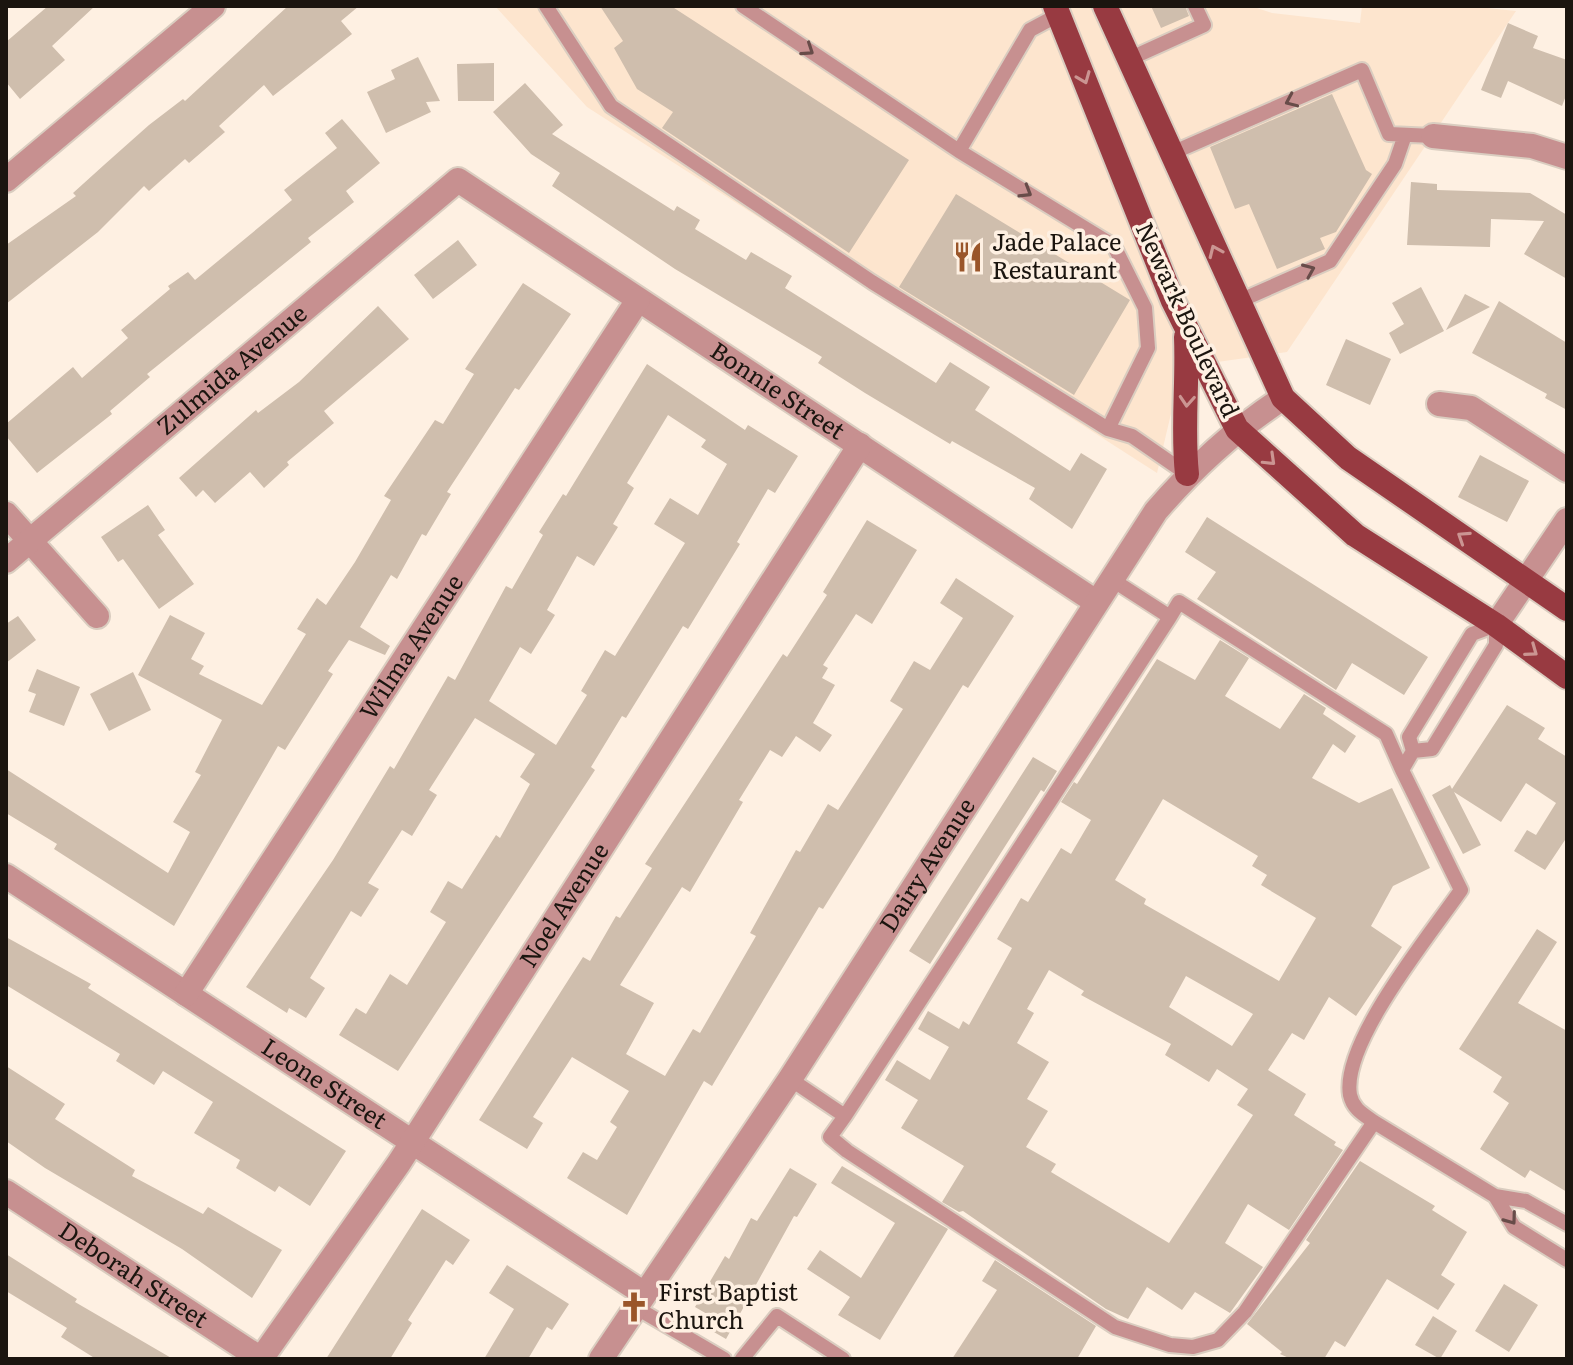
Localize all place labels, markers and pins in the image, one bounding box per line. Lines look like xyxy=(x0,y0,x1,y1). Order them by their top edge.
place label: Jade Palace Restaurant xyxy=(992,223,1121,286)
restaurant icon: Jade Palace Restaurant xyxy=(951,240,985,274)
place label: First Baptist Church xyxy=(658,1273,798,1336)
church icon: First Baptist Church xyxy=(617,1290,651,1324)

